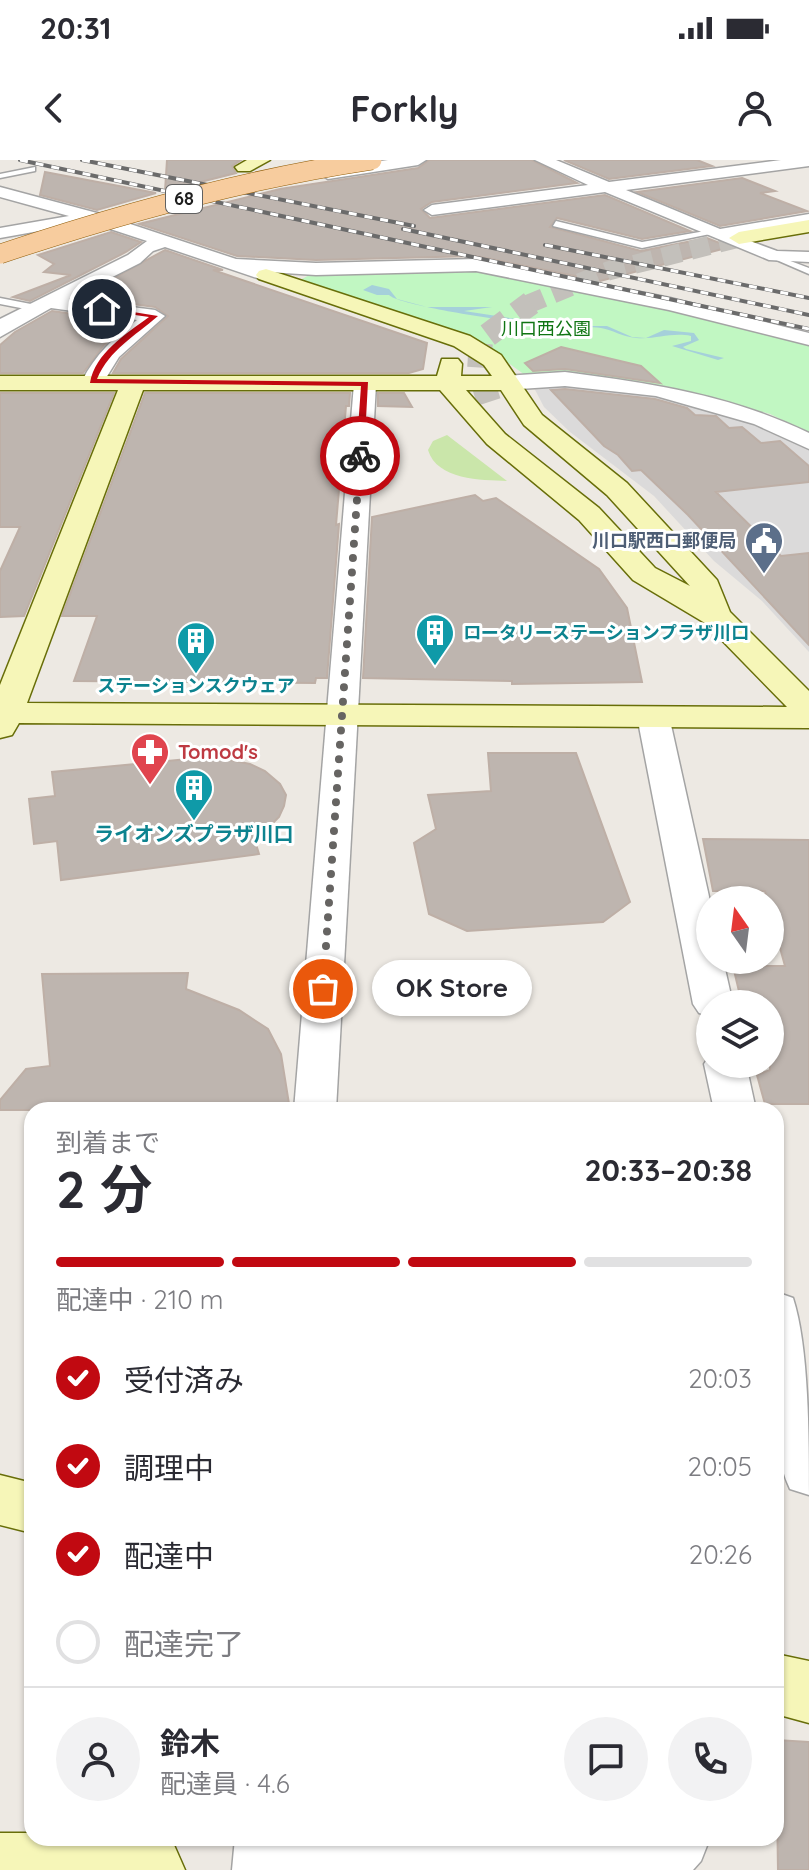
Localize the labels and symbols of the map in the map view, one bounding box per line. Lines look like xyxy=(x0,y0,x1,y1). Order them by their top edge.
road number: 68 xyxy=(166,185,202,213)
pin xyxy=(68,275,136,343)
park label: 川口西公園 xyxy=(501,317,591,340)
courier xyxy=(320,416,400,496)
public building icon: 川口駅西口郵便局 xyxy=(743,520,785,575)
place label: 川口駅西口郵便局 xyxy=(592,529,736,552)
building icon: ロータリーステーションプラザ川口 xyxy=(414,612,456,667)
building icon: ステーションスクウェア xyxy=(175,620,217,675)
place label: ロータリーステーションプラザ川口 xyxy=(463,621,749,644)
place label: ステーションスクウェア xyxy=(97,674,295,697)
pharmacy icon: Tomod's xyxy=(129,731,171,786)
place label: Tomod's xyxy=(178,739,258,764)
building icon: ライオンズプラザ川口 xyxy=(173,767,215,822)
place label: ライオンズプラザ川口 xyxy=(94,821,294,846)
north arrow xyxy=(696,886,784,974)
pin xyxy=(289,955,357,1023)
callout: OK Store xyxy=(371,961,531,1017)

